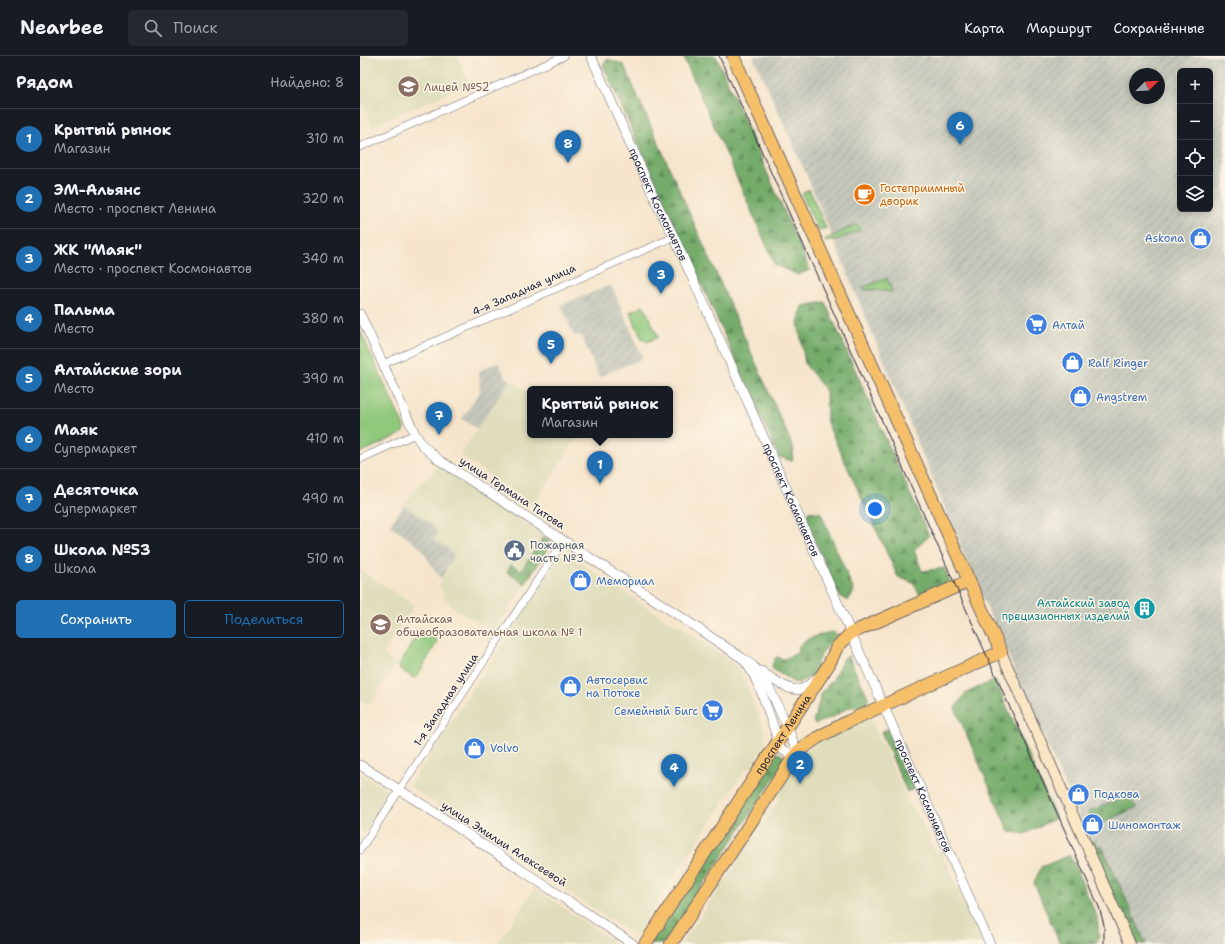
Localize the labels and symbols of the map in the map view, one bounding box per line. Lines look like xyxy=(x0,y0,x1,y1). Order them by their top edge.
north arrow xyxy=(1129,68,1165,104)
school or university icon: Лицей №52 xyxy=(396,74,422,100)
place label: Лицей №52 xyxy=(424,80,489,95)
pin: 6 xyxy=(947,112,973,145)
pin: 8 xyxy=(555,130,581,163)
street label: проспект Космонавтов xyxy=(626,146,691,263)
cafe icon: Гостеприимный дворик xyxy=(851,181,877,207)
place label: Гостеприимный дворик xyxy=(880,181,965,209)
shop icon: Askona xyxy=(1187,225,1213,251)
place label: Askona xyxy=(1145,231,1184,246)
street label: 4-я Западная улица xyxy=(470,260,578,320)
pin: 3 xyxy=(648,261,674,294)
supermarket icon: Алтай xyxy=(1024,312,1050,338)
place label: Алтай xyxy=(1052,318,1085,333)
pin: 5 xyxy=(538,331,564,364)
shop icon: Ralf Ringer xyxy=(1059,350,1085,376)
place label: Ralf Ringer xyxy=(1088,356,1148,371)
shop icon: Angstrem xyxy=(1068,384,1094,410)
place label: Angstrem xyxy=(1096,390,1148,405)
pin: 7 xyxy=(426,402,452,435)
street label: проспект Космонавтов xyxy=(760,441,823,559)
pin: 1 xyxy=(587,451,613,484)
street label: улица Германа Титова xyxy=(456,453,568,533)
your location xyxy=(865,499,885,519)
public building icon: Пожарная часть №3 xyxy=(502,538,528,564)
place label: Пожарная часть №3 xyxy=(530,538,584,566)
shop icon: Мемориал xyxy=(567,568,593,594)
place label: Мемориал xyxy=(596,574,654,589)
place label: Алтайский завод прецизионных изделий xyxy=(1002,596,1130,624)
building icon: Алтайский завод прецизионных изделий xyxy=(1132,596,1158,622)
school or university icon: Алтайская общеобразовательная школа № 1 xyxy=(368,612,394,638)
place label: Алтайская общеобразовательная школа № 1 xyxy=(396,612,582,640)
street label: 1-я Западная улица xyxy=(410,650,482,750)
shop icon: Автосервис на Потоке xyxy=(558,673,584,699)
place label: Автосервис на Потоке xyxy=(586,673,648,701)
street label: проспект Ленина xyxy=(751,691,815,777)
supermarket icon: Семейный Бигс xyxy=(700,698,726,724)
place label: Семейный Бигс xyxy=(614,704,698,719)
shop icon: Volvo xyxy=(462,735,488,761)
street label: проспект Космонавтов xyxy=(892,736,956,855)
place label: Volvo xyxy=(490,741,519,756)
pin: 2 xyxy=(787,751,813,784)
pin: 4 xyxy=(661,754,687,787)
shop icon: Подкова xyxy=(1066,781,1092,807)
place label: Подкова xyxy=(1094,787,1140,802)
street label: улица Эмилии Алексеевой xyxy=(438,798,570,890)
shop icon: Шиномонтаж xyxy=(1080,812,1106,838)
place label: Шиномонтаж xyxy=(1108,818,1181,833)

